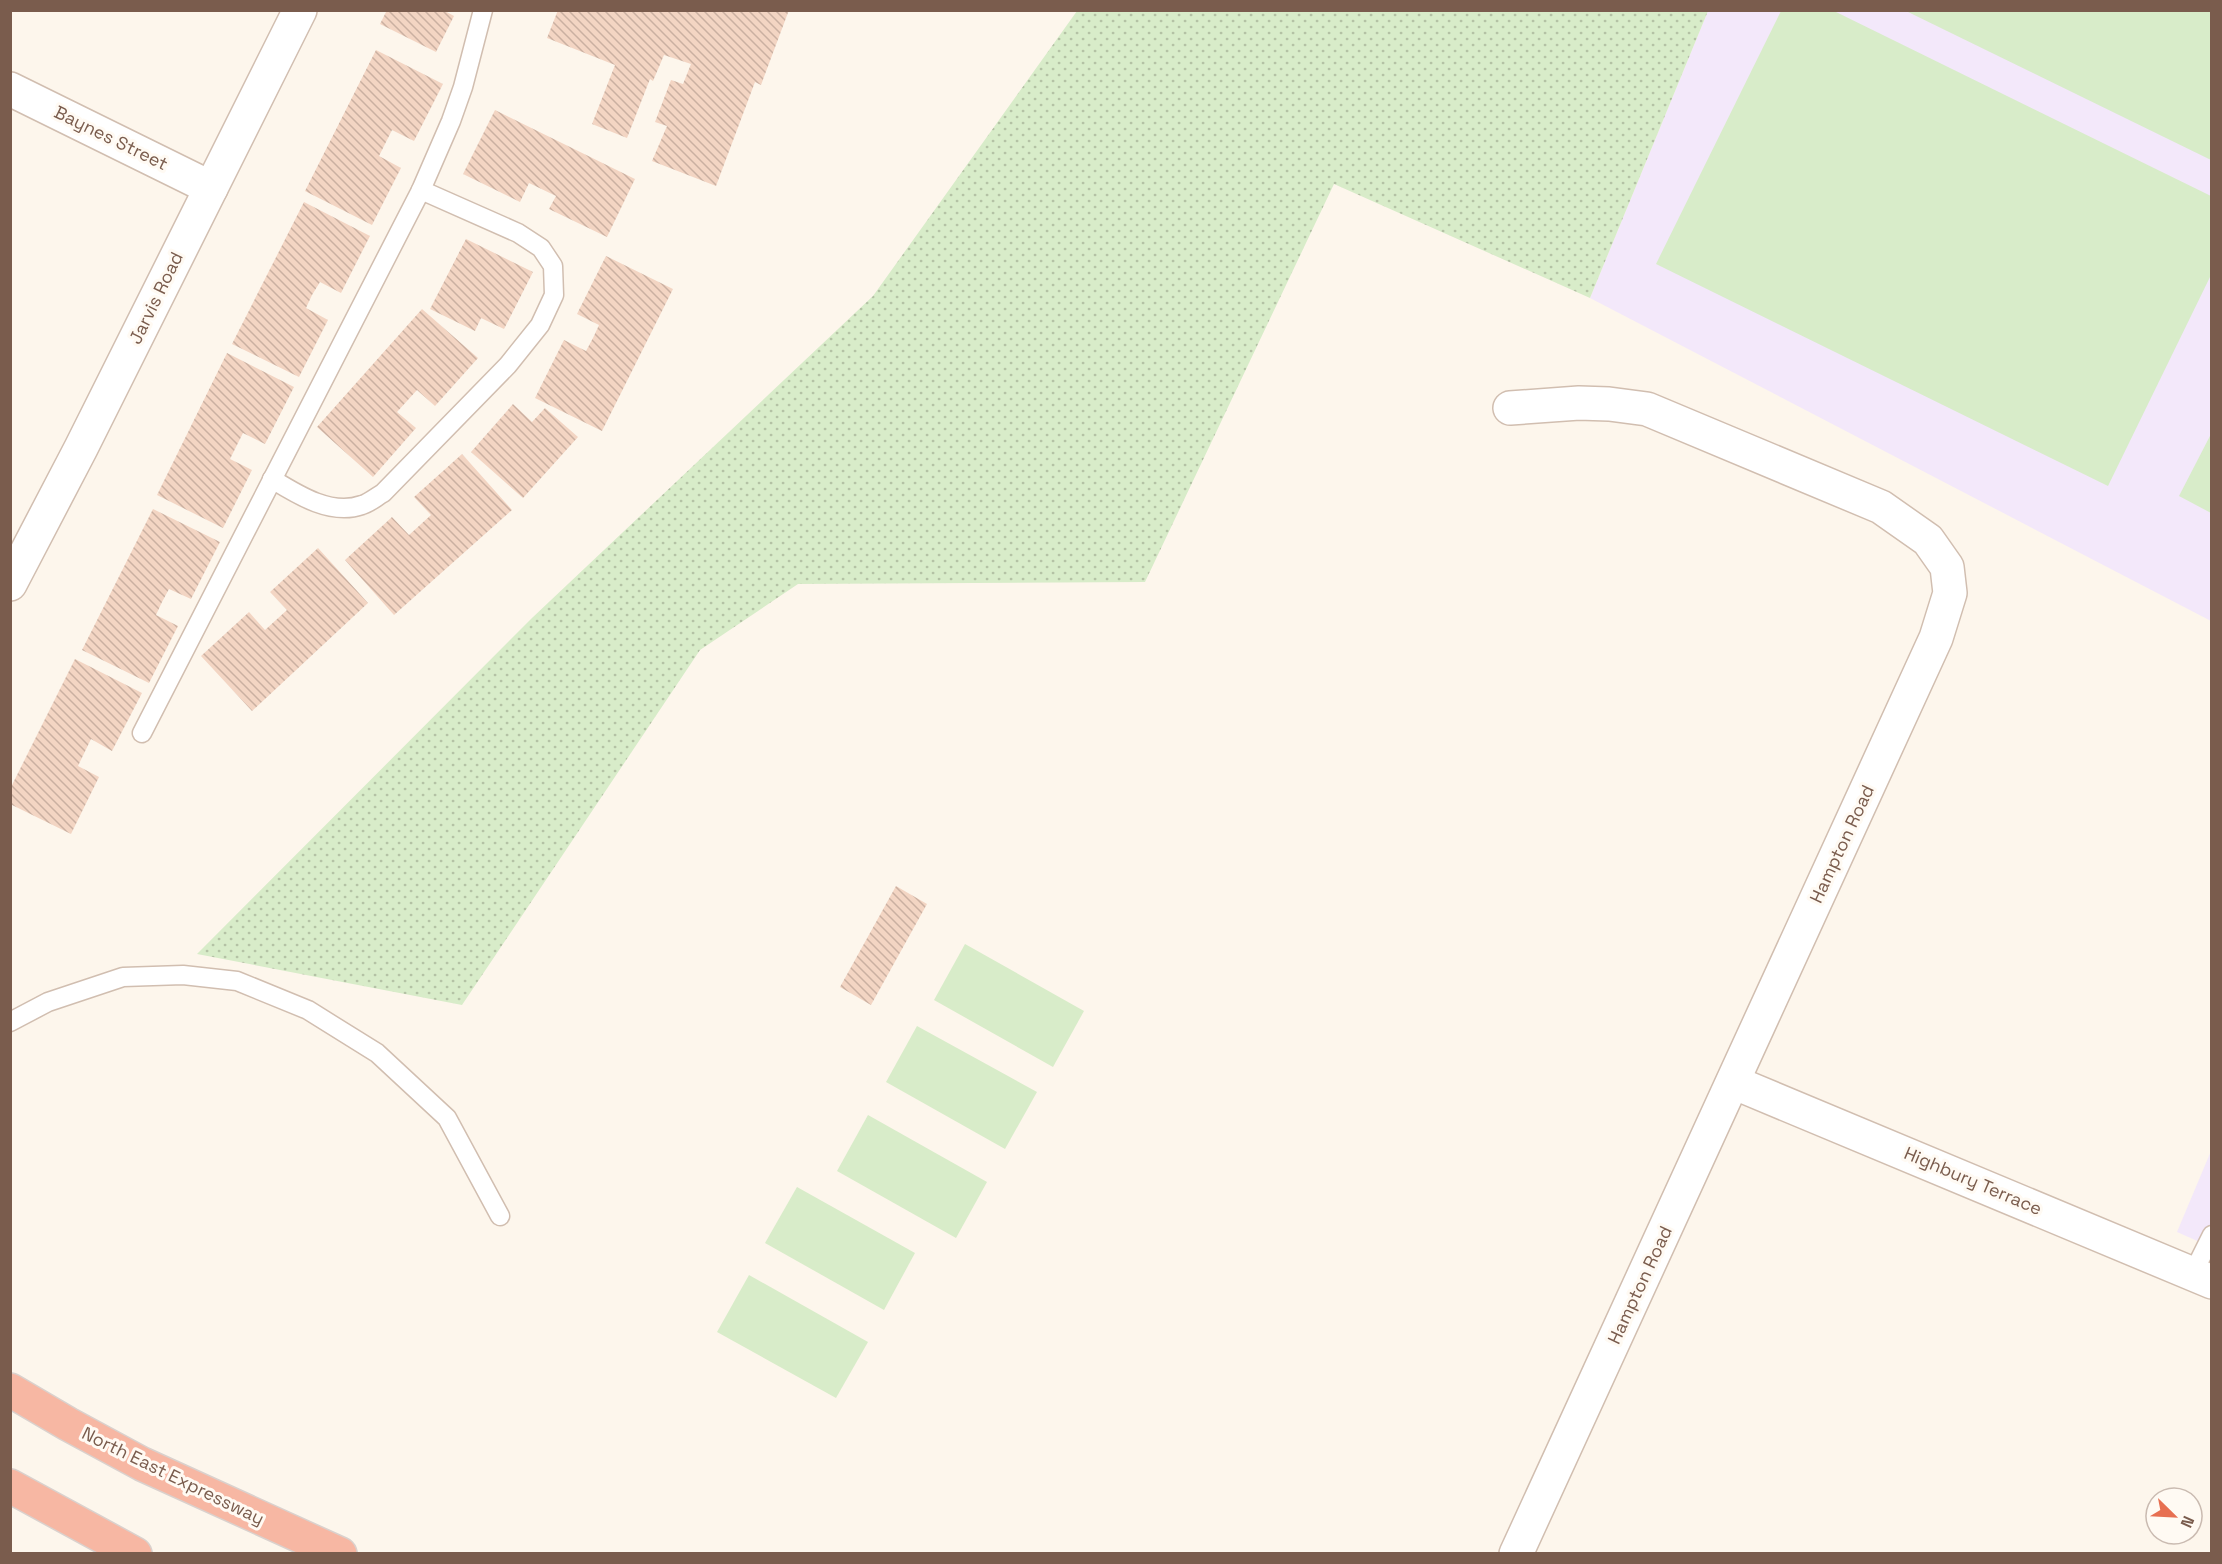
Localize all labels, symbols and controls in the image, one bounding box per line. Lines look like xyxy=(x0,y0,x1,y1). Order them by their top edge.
street label: Baynes Street xyxy=(51,100,172,175)
street label: Jarvis Road xyxy=(123,248,188,348)
street label: Hampton Road xyxy=(1804,781,1879,907)
street label: Highbury Terrace xyxy=(1901,1141,2046,1220)
street label: Hampton Road xyxy=(1602,1222,1677,1348)
street label: North East Expressway xyxy=(78,1421,268,1530)
north arrow xyxy=(2144,1486,2204,1546)
text: N xyxy=(2175,1513,2199,1531)

